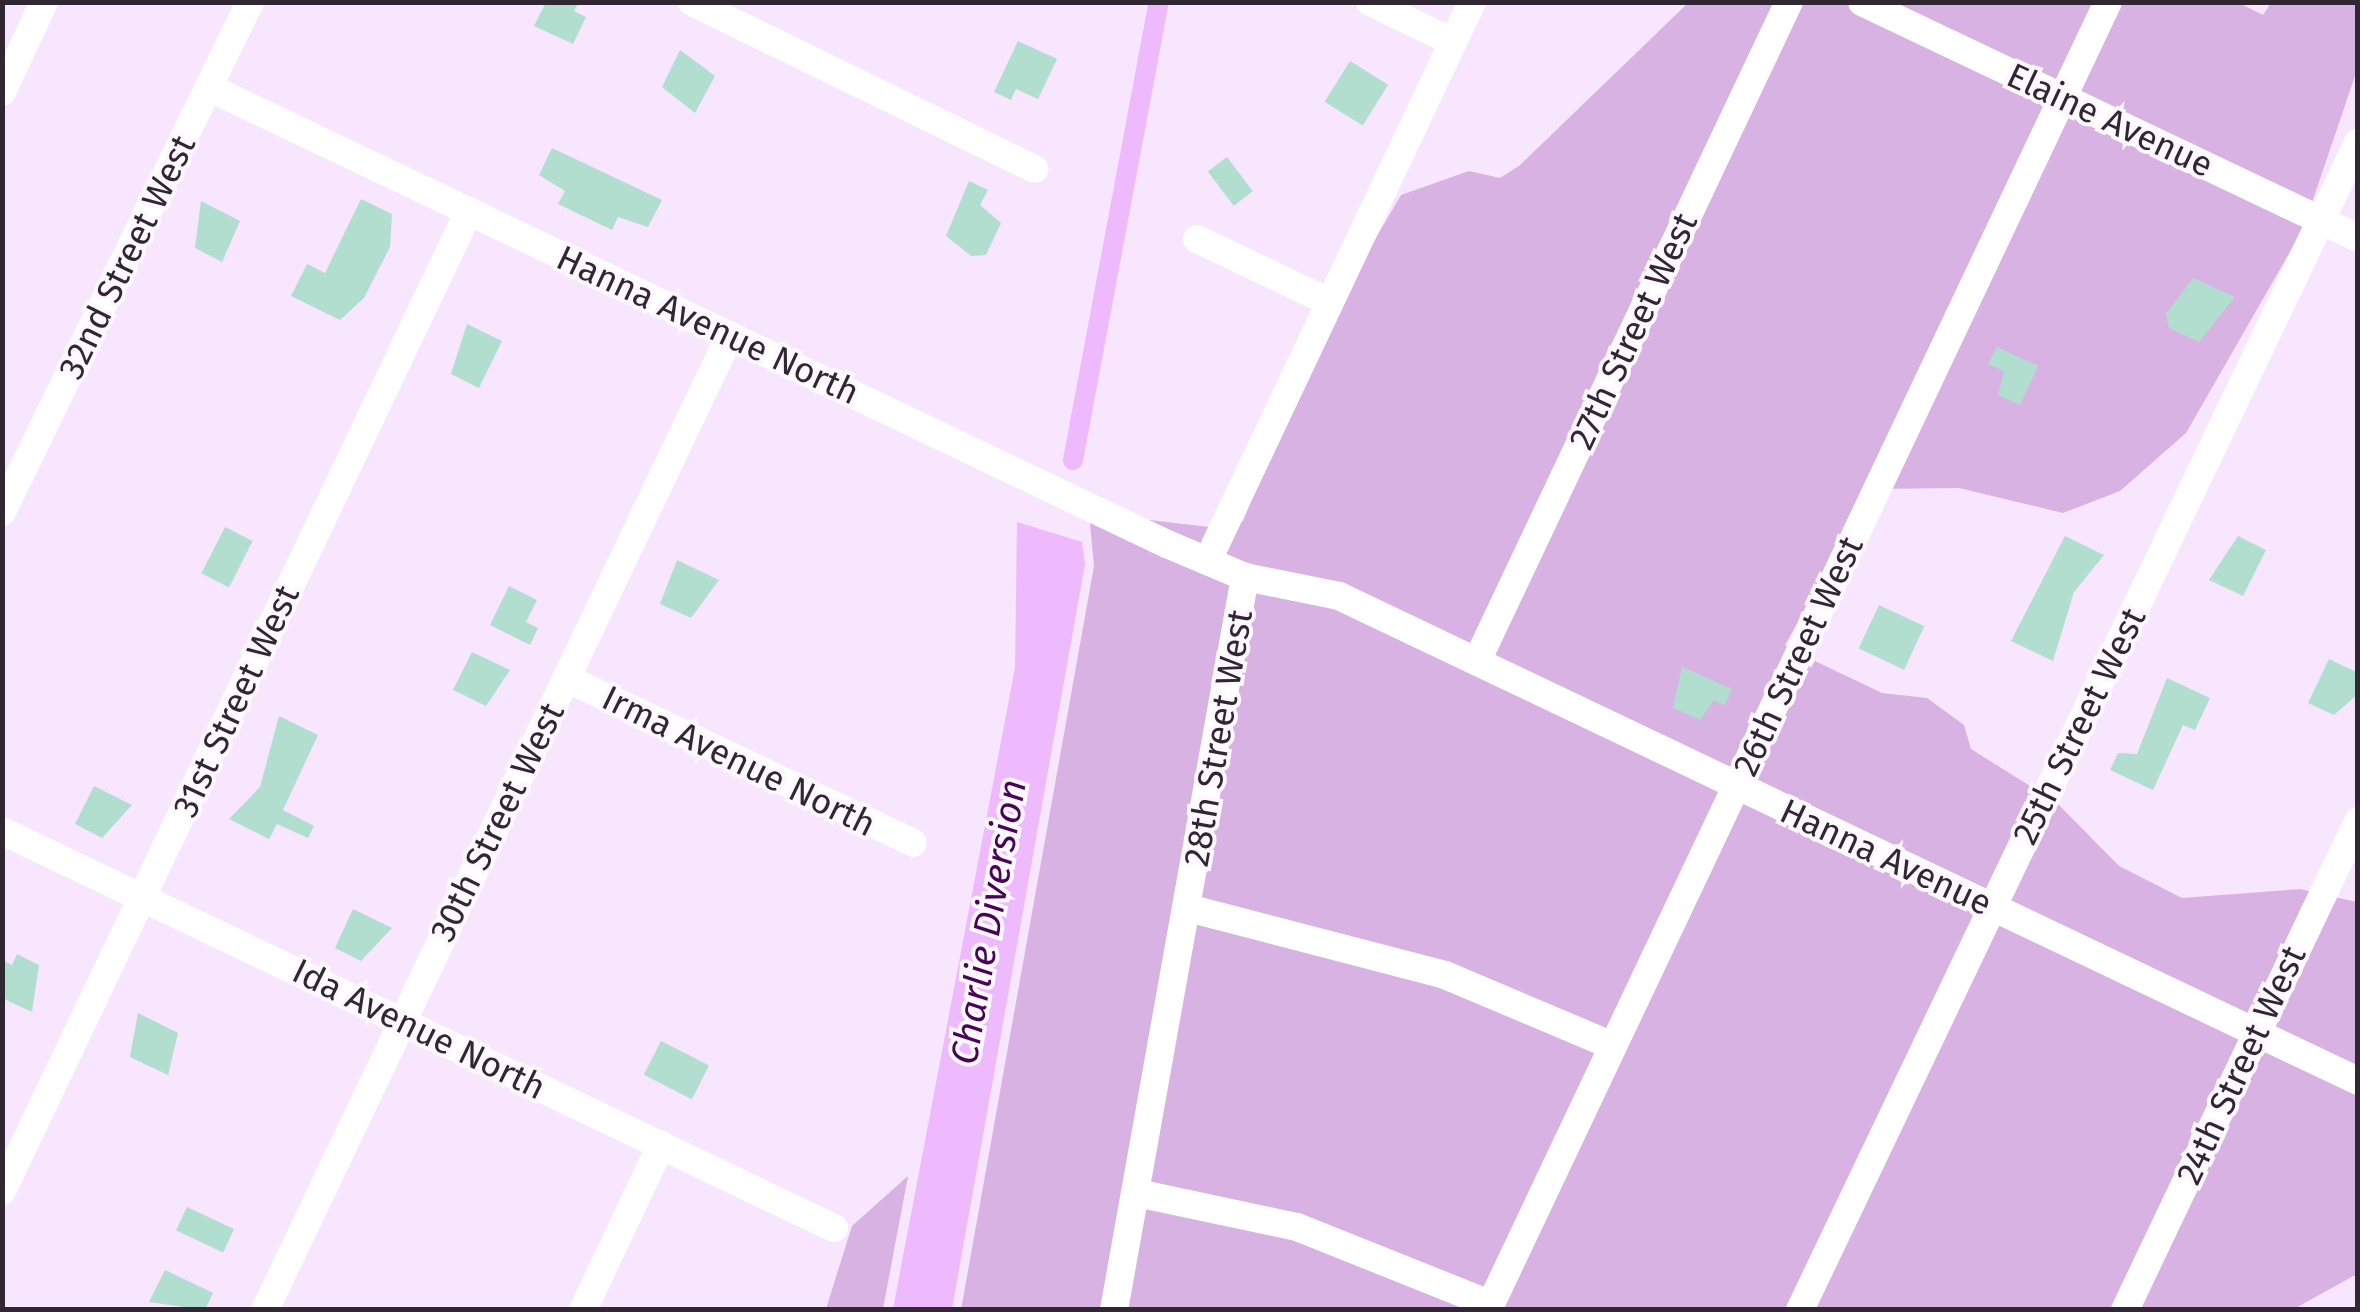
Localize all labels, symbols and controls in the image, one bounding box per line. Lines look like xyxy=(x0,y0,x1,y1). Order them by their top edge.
street label: Elaine Avenue xyxy=(2000,54,2220,186)
street label: 32nd Street West xyxy=(50,128,204,386)
street label: 27th Street West xyxy=(1560,206,1706,456)
street label: Hanna Avenue North xyxy=(550,237,866,413)
street label: 26th Street West xyxy=(1724,530,1872,782)
street label: 31st Street West xyxy=(164,578,308,824)
street label: 25th Street West xyxy=(2004,601,2154,851)
street label: 28th Street West xyxy=(1175,606,1261,870)
street label: Irma Avenue North xyxy=(596,677,882,845)
street label: 30th Street West xyxy=(421,696,573,948)
water label: Charlie Diversion xyxy=(941,776,1037,1068)
street label: Hanna Avenue xyxy=(1774,790,1998,924)
street label: 24th Street West xyxy=(2167,939,2315,1191)
street label: Ida Avenue North xyxy=(286,950,552,1108)

